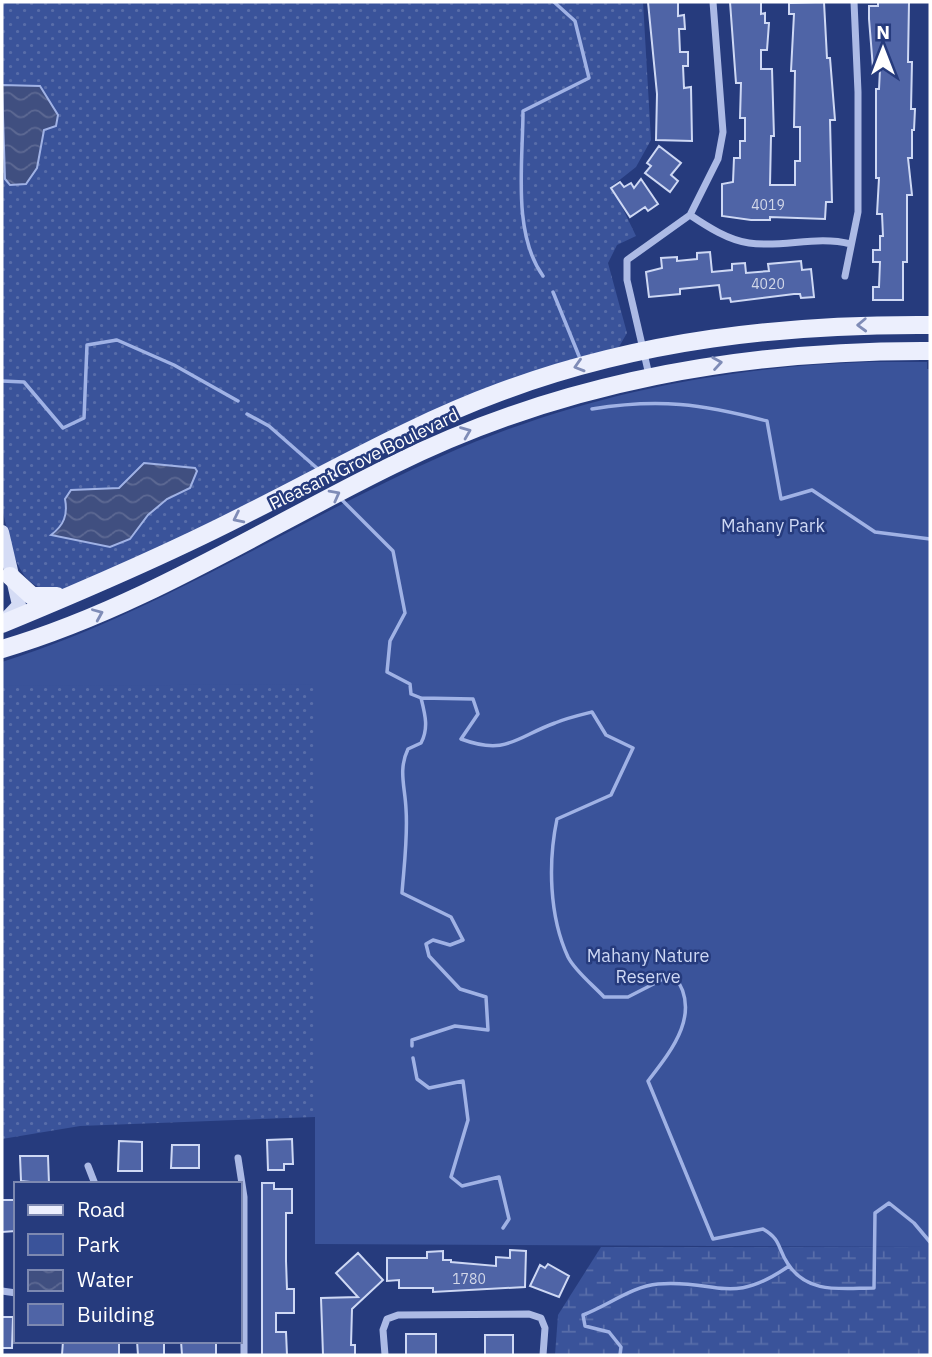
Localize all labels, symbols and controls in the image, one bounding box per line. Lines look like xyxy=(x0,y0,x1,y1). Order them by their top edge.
north arrow xyxy=(848,14,918,84)
text: N xyxy=(876,20,890,44)
house number: 4019 xyxy=(751,196,785,214)
house number: 4020 xyxy=(751,275,785,293)
one-way arrow xyxy=(856,318,867,333)
one-way arrow xyxy=(711,356,722,371)
one-way arrow xyxy=(574,358,586,373)
street label: Pleasant Grove Boulevard xyxy=(265,403,463,515)
one-way arrow xyxy=(458,426,471,440)
one-way arrow xyxy=(328,490,340,503)
one-way arrow xyxy=(233,510,245,524)
park label: Mahany Park xyxy=(721,514,825,537)
one-way arrow xyxy=(90,608,103,622)
park label: Mahany Nature Reserve xyxy=(587,944,709,988)
legend xyxy=(14,1182,242,1343)
text: Road xyxy=(77,1195,125,1223)
text: Park xyxy=(77,1230,120,1258)
text: Water xyxy=(77,1265,134,1293)
house number: 1780 xyxy=(452,1270,486,1288)
text: Building xyxy=(77,1300,154,1328)

